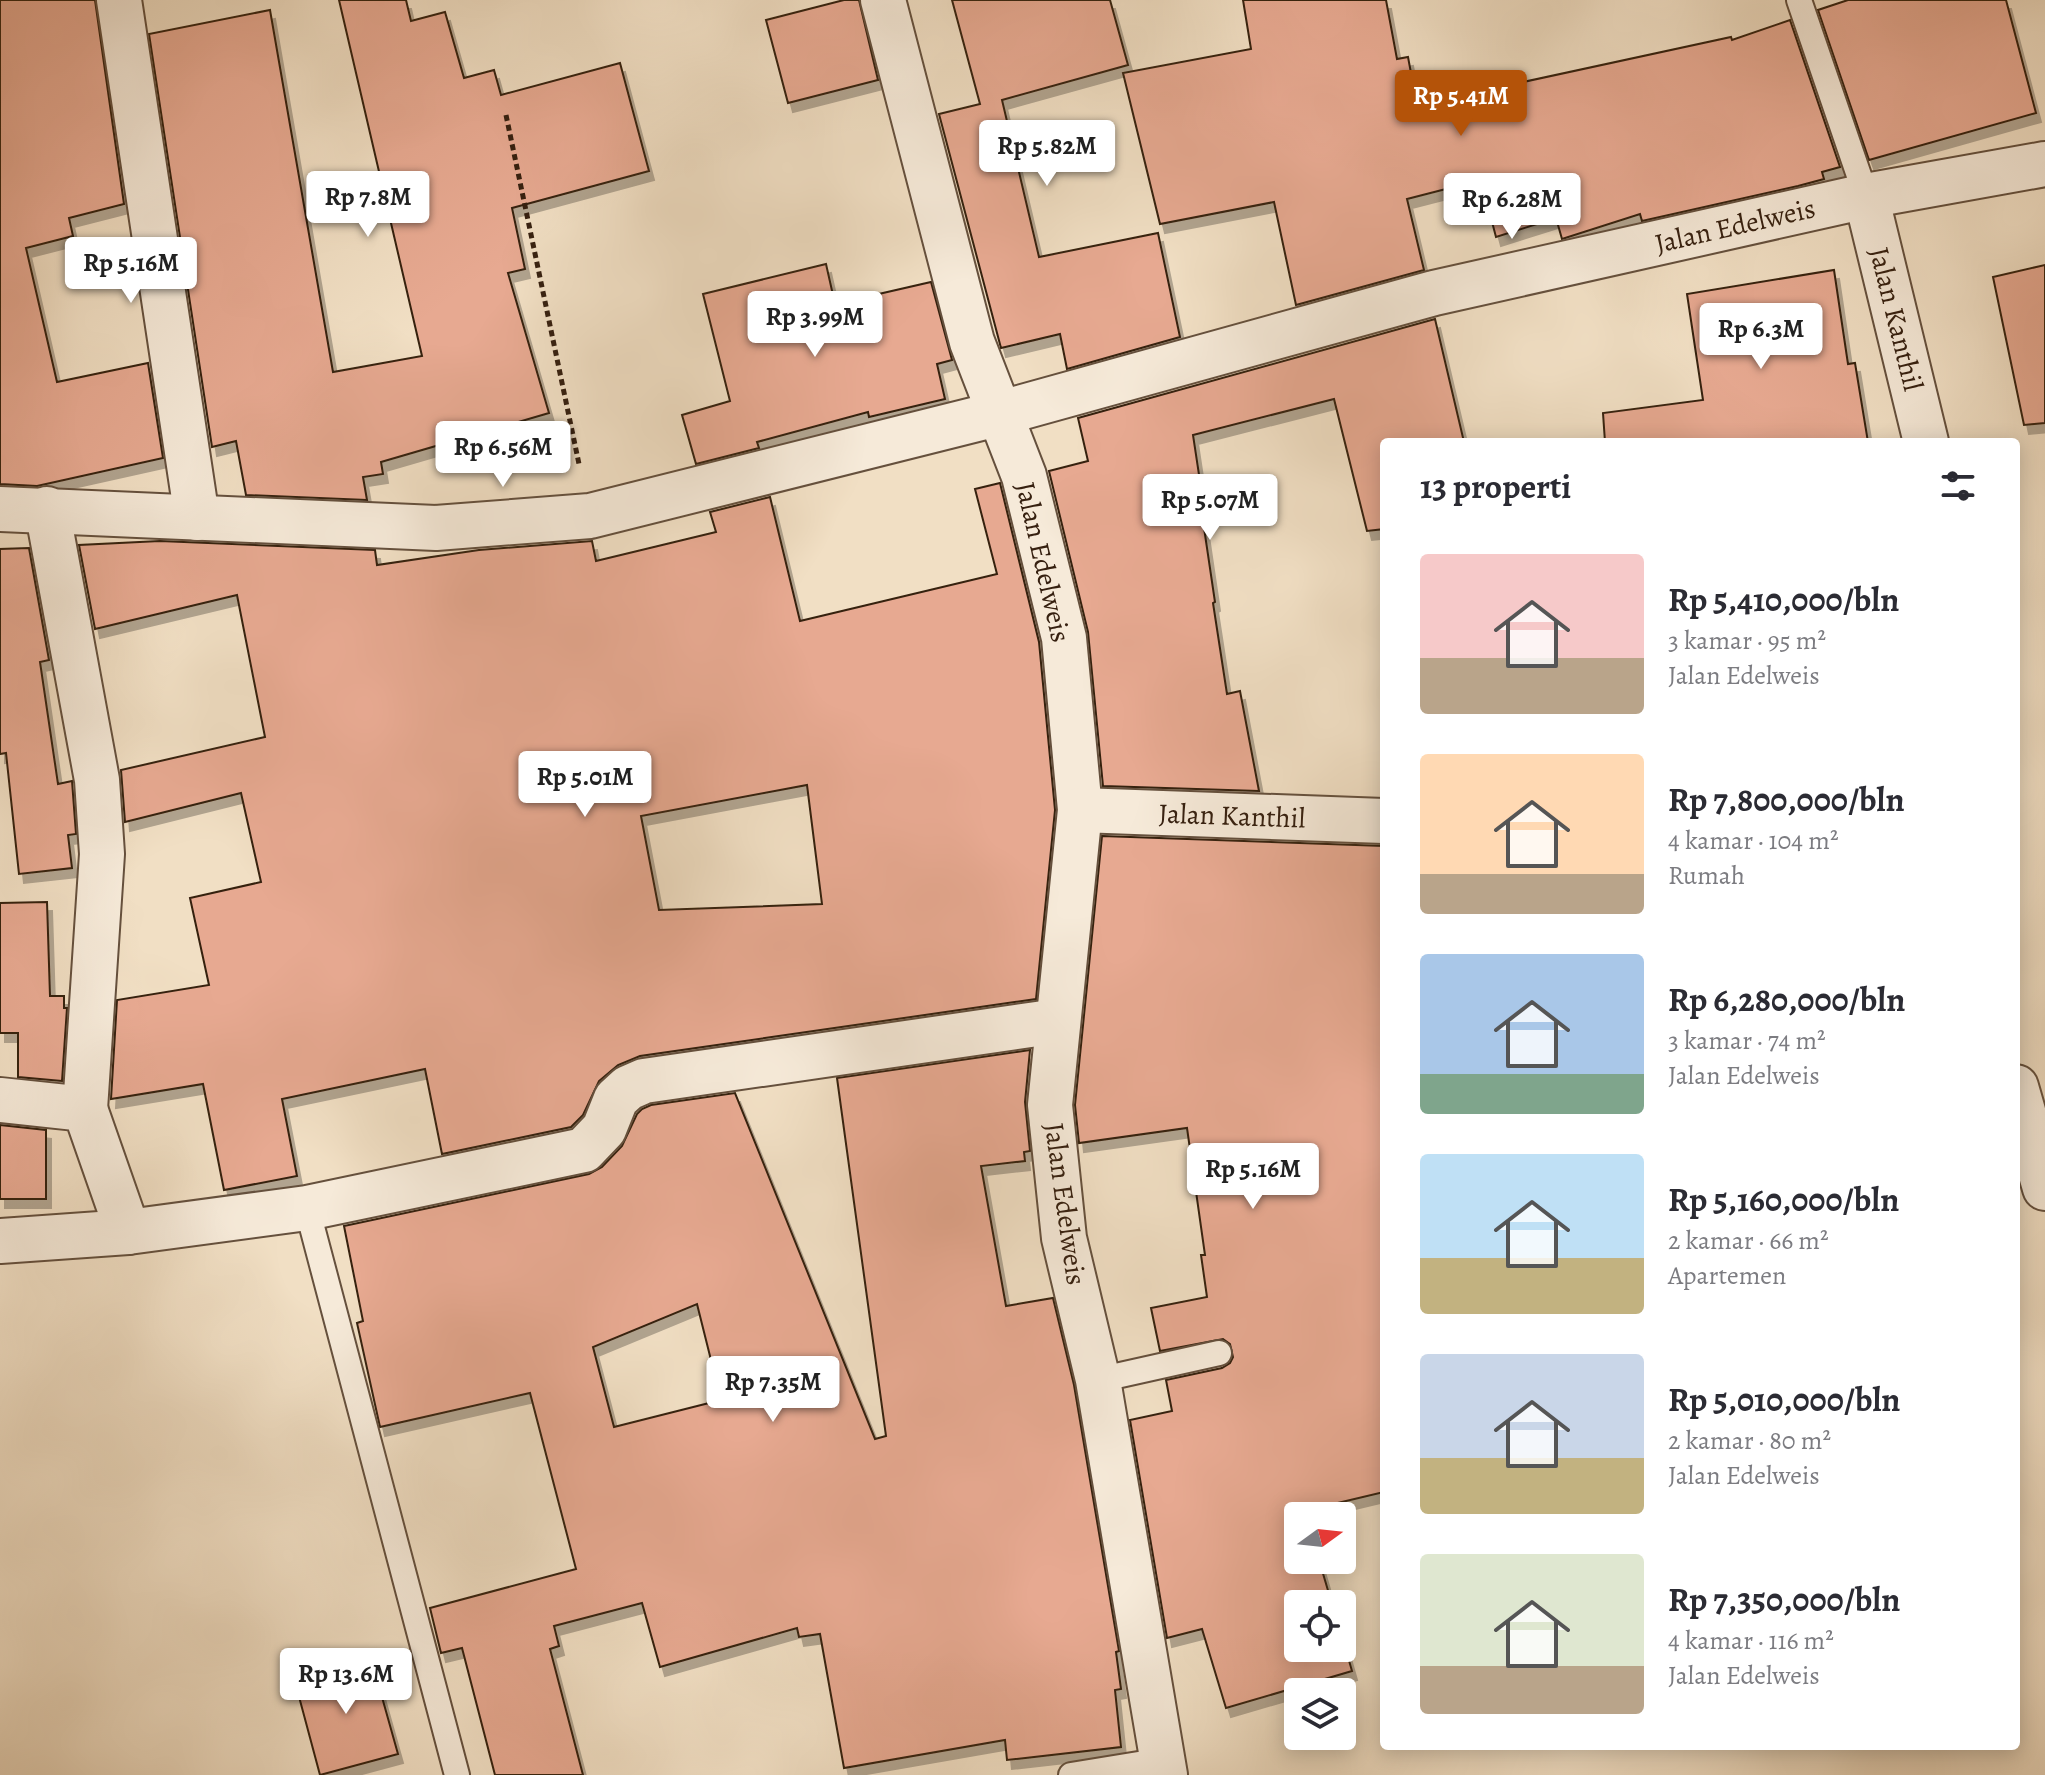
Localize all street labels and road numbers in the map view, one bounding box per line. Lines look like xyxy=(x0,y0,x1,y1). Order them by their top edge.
street label: Jalan Edelweis xyxy=(1651,189,1819,263)
street label: Jalan Kanthil xyxy=(1860,243,1932,395)
street label: Jalan Edelweis xyxy=(1006,478,1080,646)
street label: Jalan Kanthil xyxy=(1158,794,1306,838)
street label: Jalan Edelweis xyxy=(1035,1120,1095,1288)

